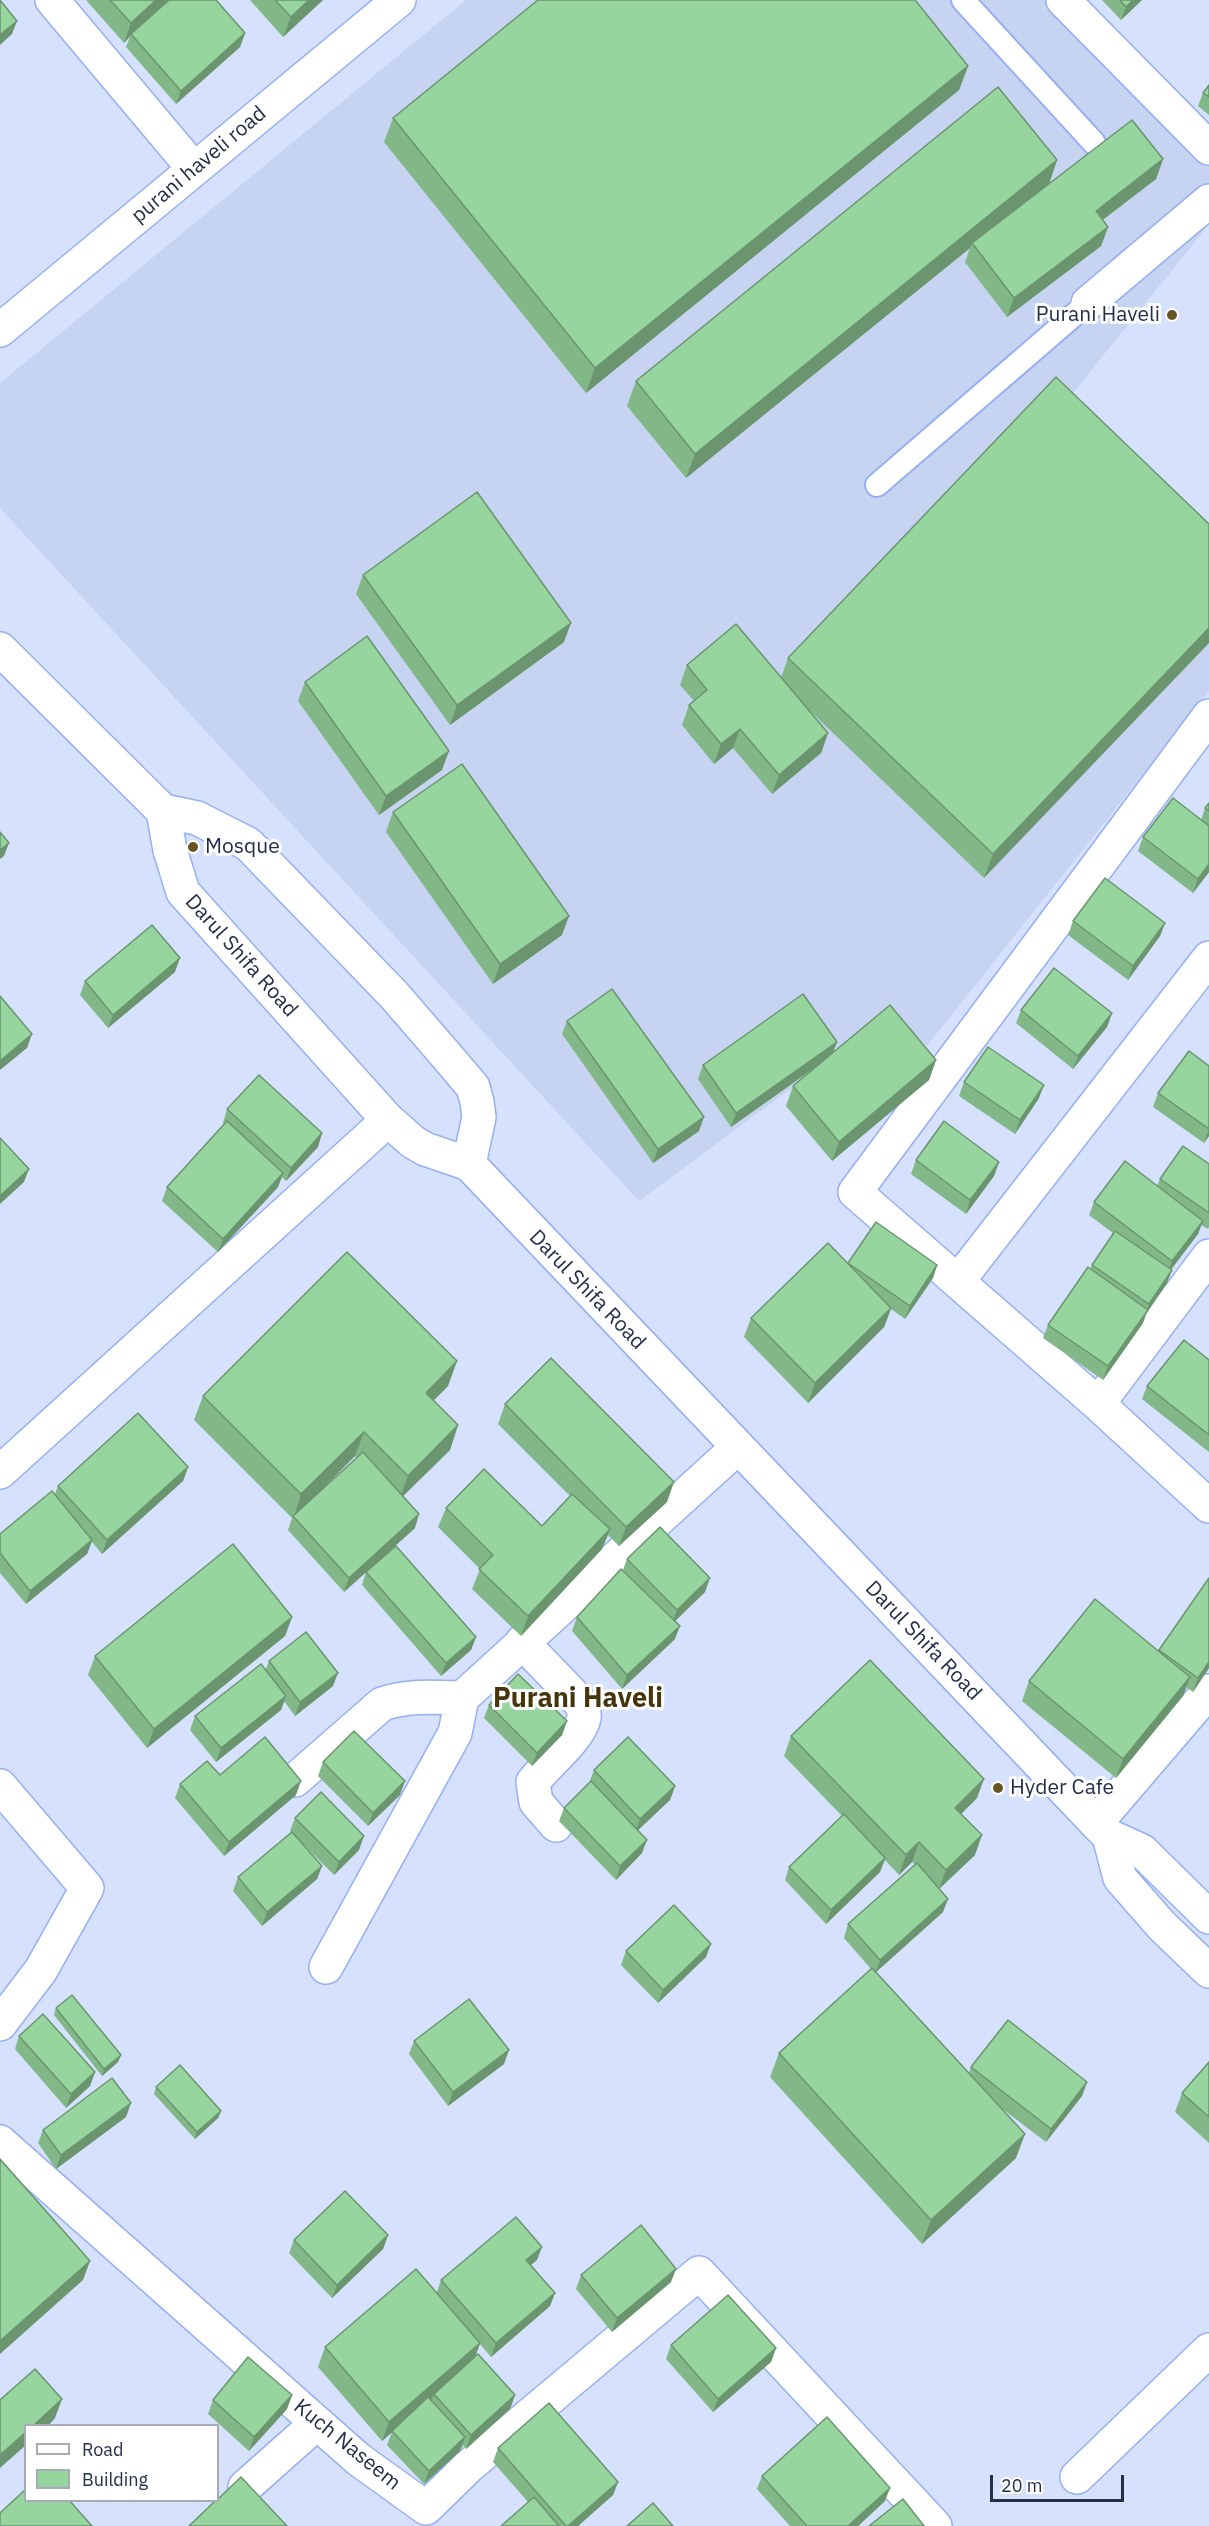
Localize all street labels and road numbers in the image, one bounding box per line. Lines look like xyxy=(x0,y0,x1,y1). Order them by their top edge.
street label: purani haveli road xyxy=(126,101,272,229)
street label: Darul Shifa Road xyxy=(179,890,303,1022)
street label: Darul Shifa Road xyxy=(524,1225,650,1355)
street label: Darul Shifa Road xyxy=(860,1576,986,1706)
street label: Kuch Naseem xyxy=(288,2394,406,2496)

